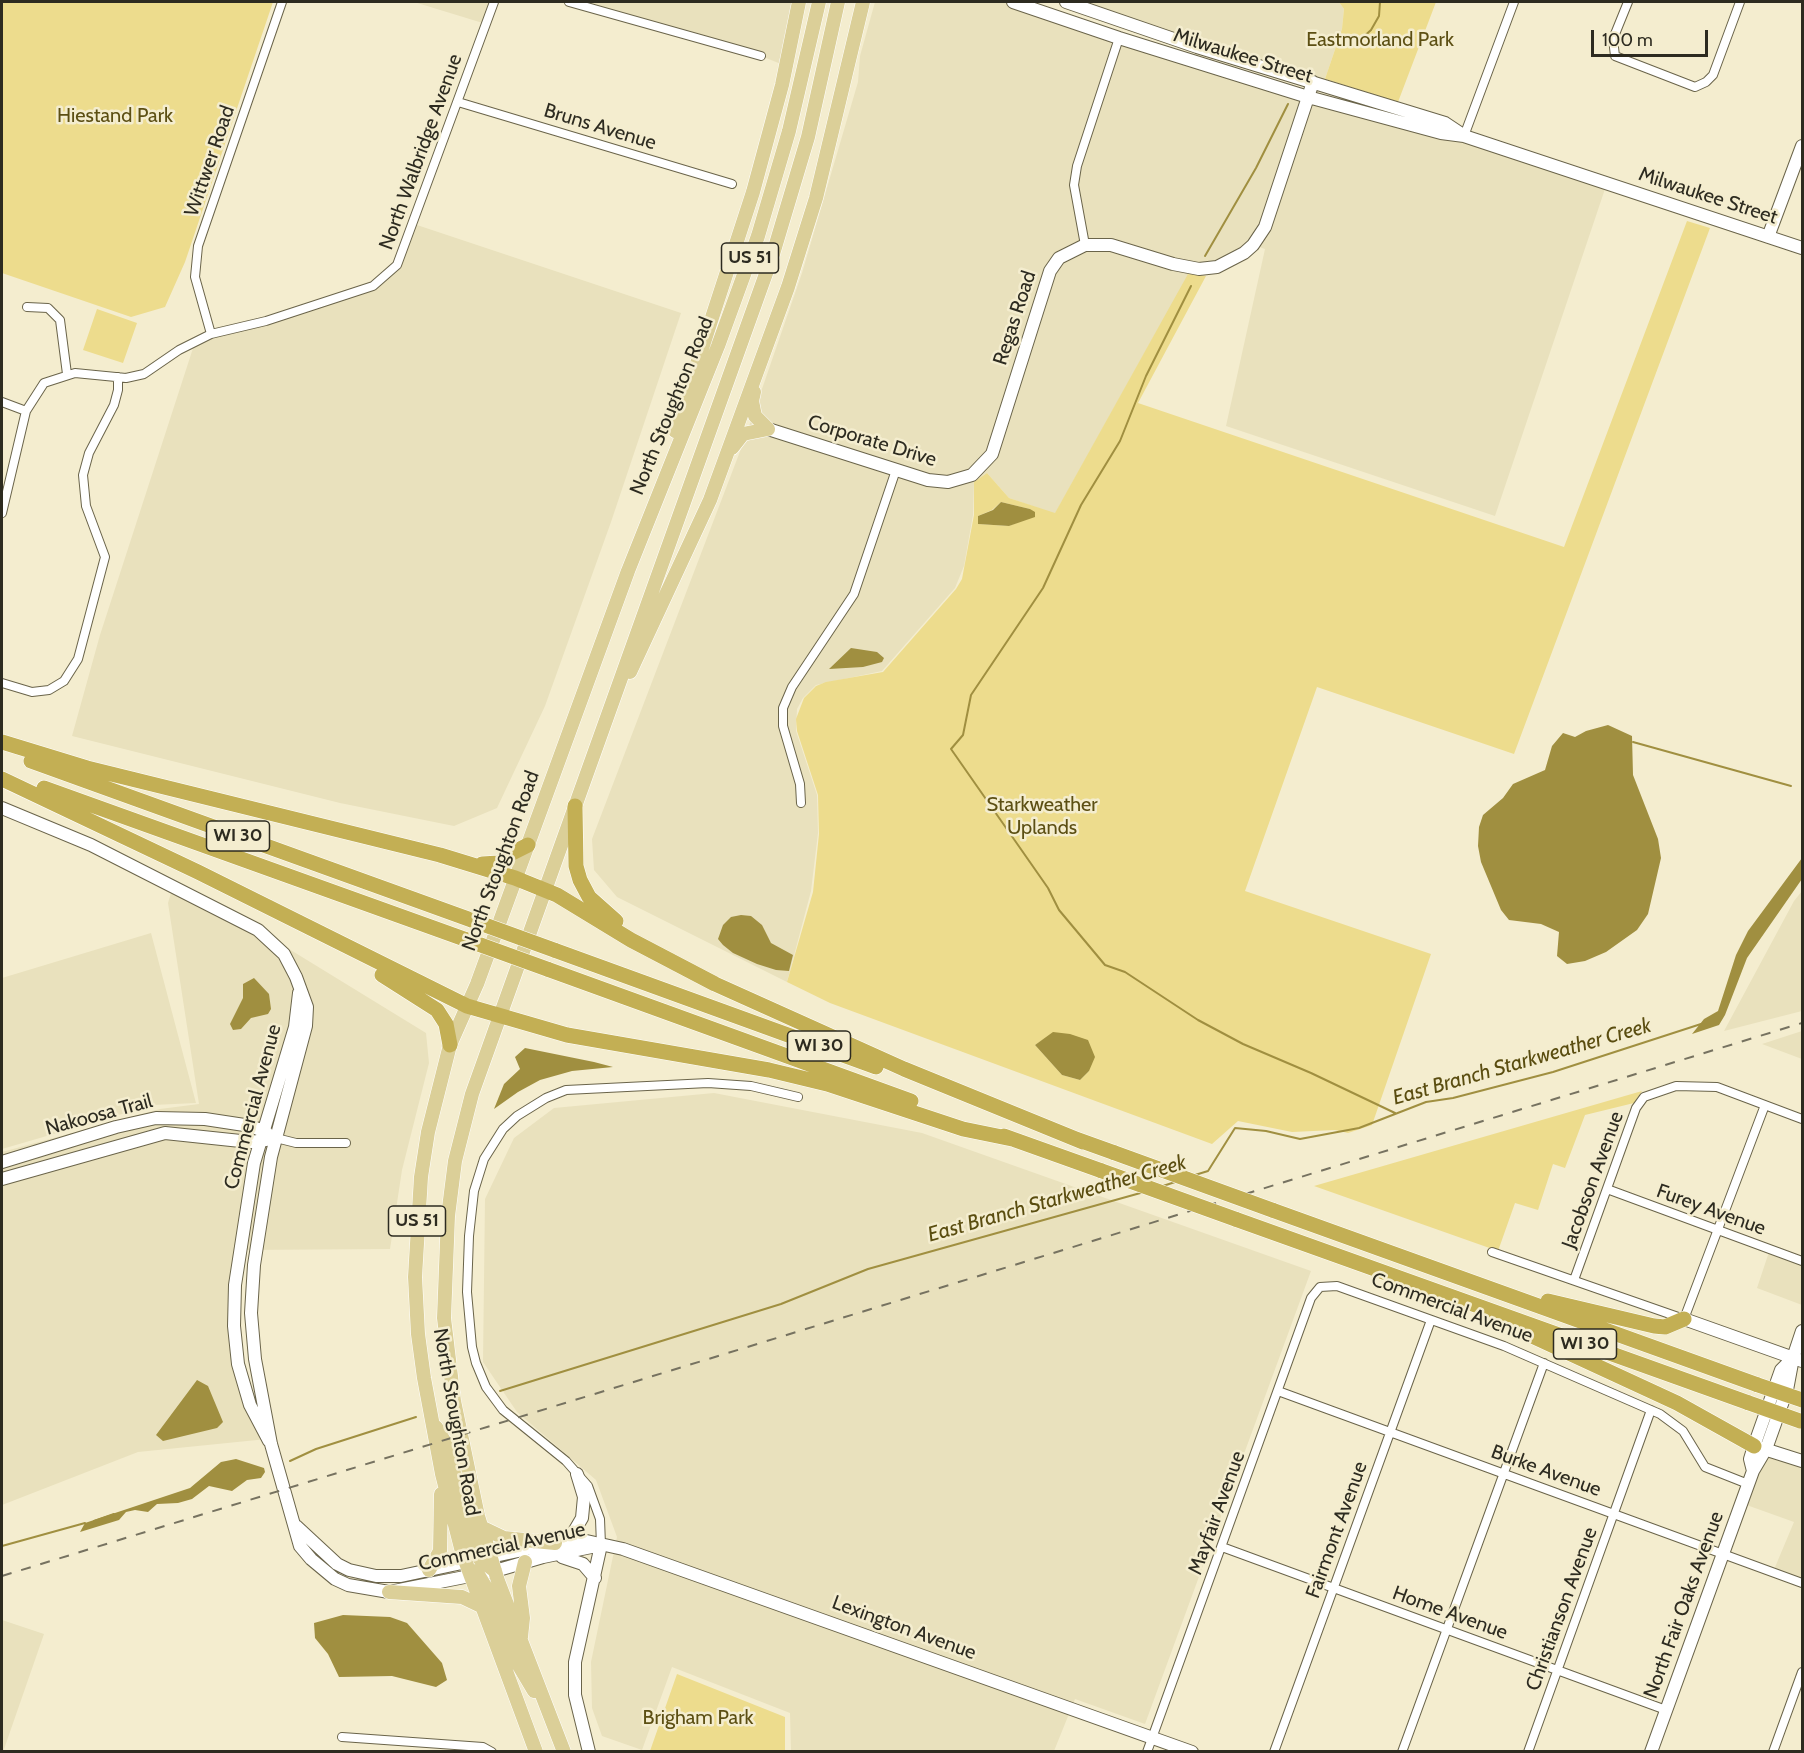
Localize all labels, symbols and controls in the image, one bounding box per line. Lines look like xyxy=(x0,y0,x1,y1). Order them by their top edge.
scale bar xyxy=(1594,18,1711,56)
street label: Milwaukee Street xyxy=(1170,23,1316,89)
park label: Eastmorland Park xyxy=(1306,28,1454,52)
text: 100 m xyxy=(1602,29,1653,51)
street label: North Walbridge Avenue xyxy=(374,51,468,253)
street label: Bruns Avenue xyxy=(541,99,659,155)
street label: Wittwer Road xyxy=(180,103,240,219)
park label: Hiestand Park xyxy=(57,104,173,128)
street label: Milwaukee Street xyxy=(1636,162,1780,230)
road number: US 51 xyxy=(722,243,778,273)
street label: Regas Road xyxy=(989,268,1041,368)
street label: North Stoughton Road xyxy=(625,313,719,499)
street label: Corporate Drive xyxy=(805,410,939,472)
street label: North Stoughton Road xyxy=(457,768,545,954)
park label: Starkweather Uplands xyxy=(986,793,1098,840)
road number: WI 30 xyxy=(206,821,270,851)
water label: East Branch Starkweather Creek xyxy=(1390,1013,1654,1111)
street label: Commercial Avenue xyxy=(219,1022,287,1192)
road number: WI 30 xyxy=(788,1031,850,1061)
street label: Nakoosa Trail xyxy=(43,1089,155,1141)
street label: Jacobson Avenue xyxy=(1557,1108,1629,1252)
water label: East Branch Starkweather Creek xyxy=(925,1150,1189,1248)
street label: Furey Avenue xyxy=(1653,1179,1769,1241)
road number: US 51 xyxy=(388,1206,446,1236)
street label: Commercial Avenue xyxy=(1368,1268,1536,1348)
street label: North Stoughton Road xyxy=(428,1326,484,1518)
road number: WI 30 xyxy=(1554,1329,1616,1359)
street label: Burke Avenue xyxy=(1488,1440,1604,1502)
street label: Mayfair Avenue xyxy=(1183,1448,1251,1578)
street label: Fairmont Avenue xyxy=(1301,1458,1373,1602)
street label: North Fair Oaks Avenue xyxy=(1639,1508,1729,1702)
street label: Commercial Avenue xyxy=(416,1518,588,1576)
street label: Christianson Avenue xyxy=(1521,1524,1603,1694)
street label: Home Avenue xyxy=(1389,1581,1511,1645)
street label: Lexington Avenue xyxy=(829,1591,979,1665)
park label: Brigham Park xyxy=(643,1706,753,1730)

